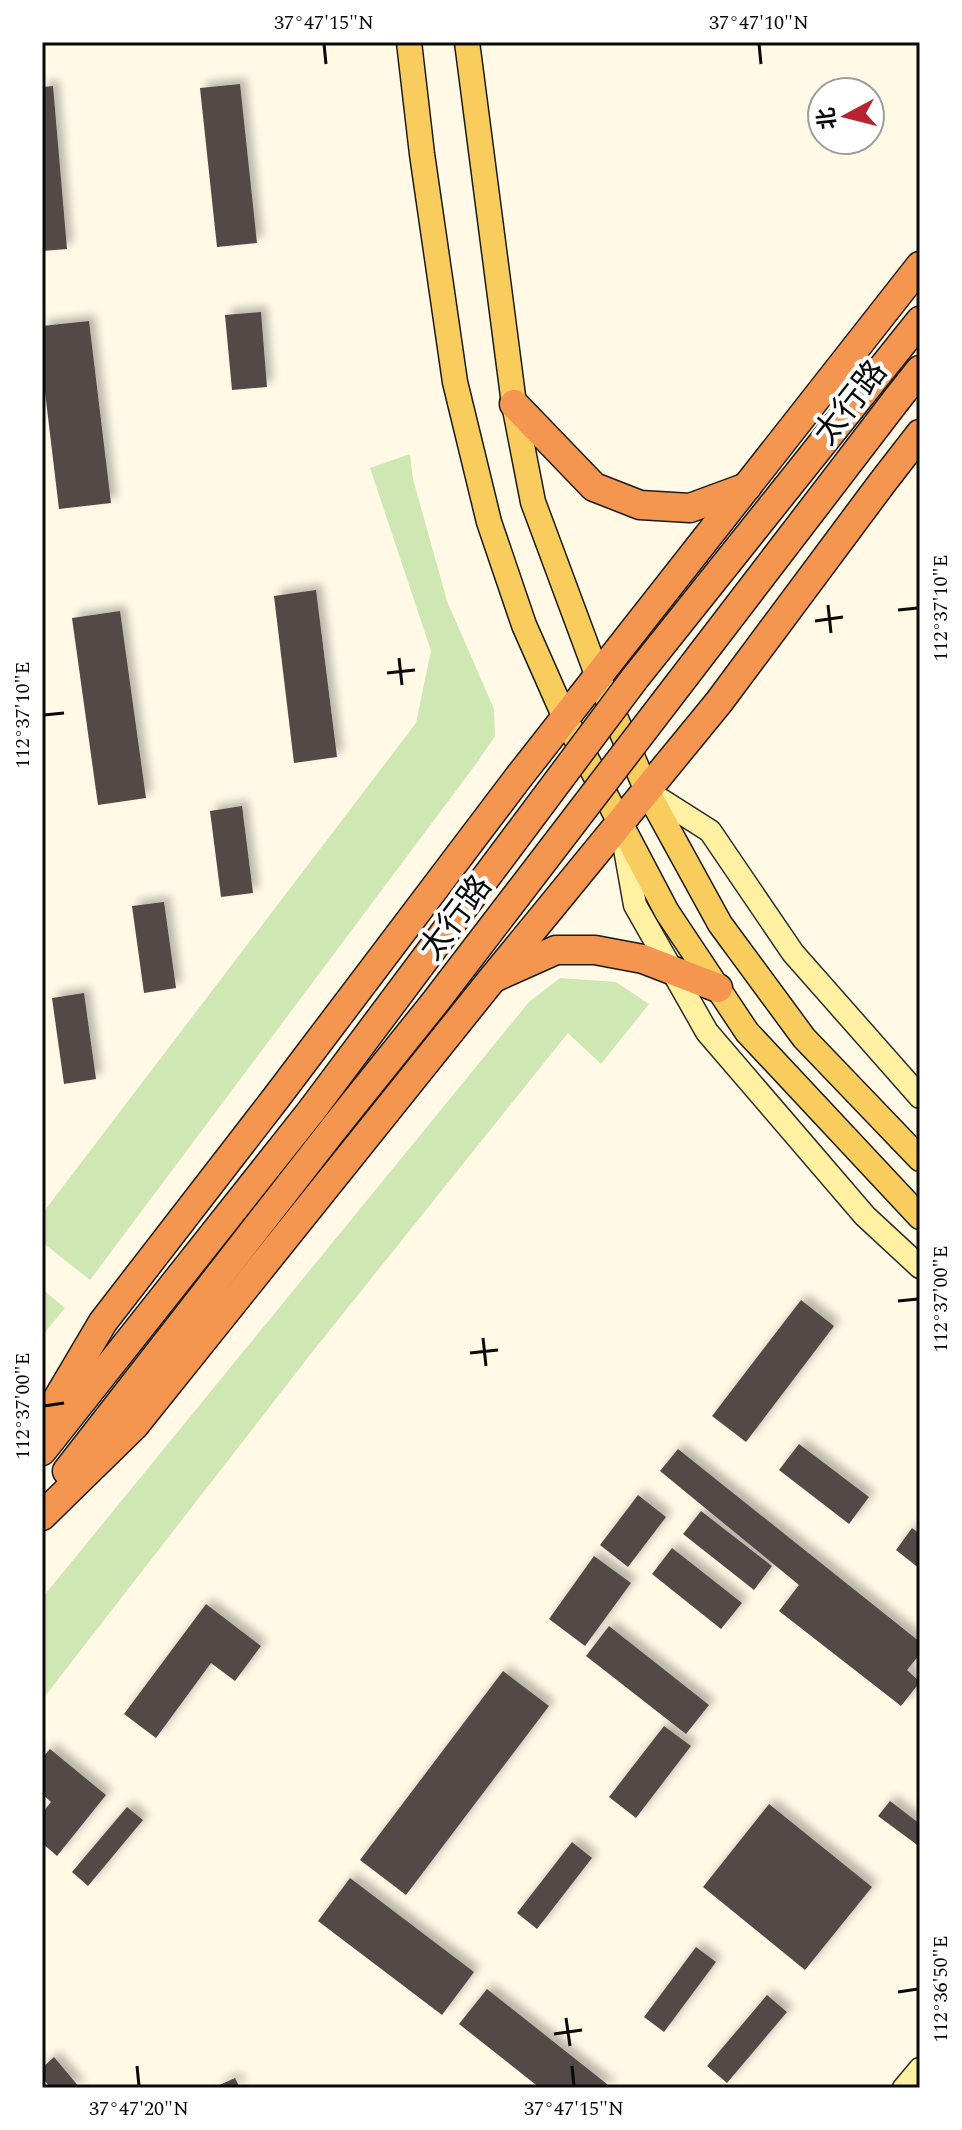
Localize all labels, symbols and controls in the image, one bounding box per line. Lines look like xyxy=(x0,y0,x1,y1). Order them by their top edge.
text: 37°47'15"N xyxy=(274,8,374,38)
text: 37°47'10"N xyxy=(709,8,809,38)
north arrow xyxy=(806,76,886,156)
text: 北 xyxy=(810,105,845,131)
street label: 太行路 xyxy=(802,350,900,456)
text: 112°37'10"E xyxy=(926,554,956,662)
text: 112°37'10"E xyxy=(8,661,38,769)
street label: 太行路 xyxy=(408,865,504,971)
text: 112°37'00"E xyxy=(926,1245,956,1353)
text: 112°37'00"E xyxy=(8,1352,38,1460)
text: 112°36'50"E xyxy=(926,1935,956,2043)
text: 37°47'20"N xyxy=(89,2094,189,2124)
text: 37°47'15"N xyxy=(524,2094,624,2124)

